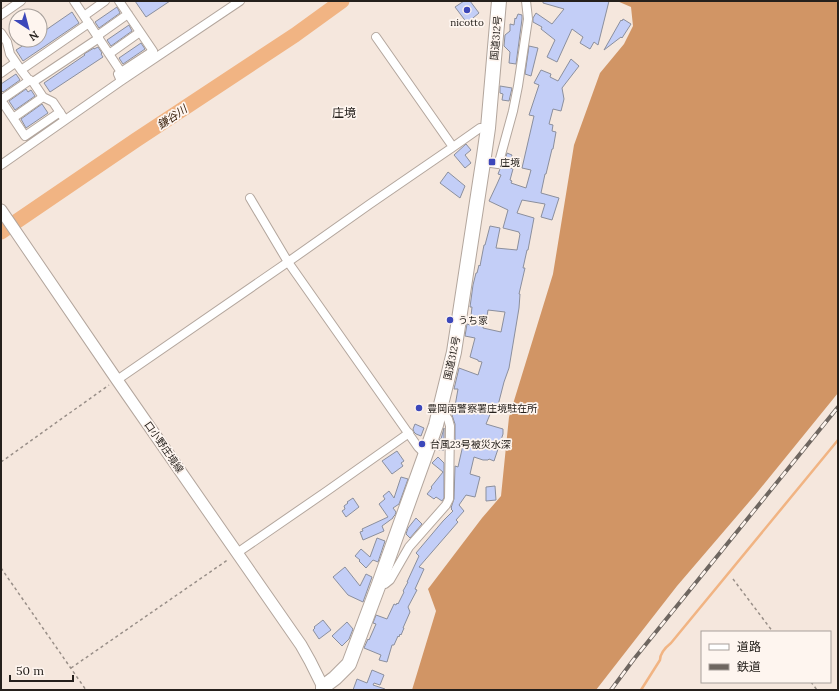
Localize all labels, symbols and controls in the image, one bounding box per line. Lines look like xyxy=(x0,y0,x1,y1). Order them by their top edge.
marker: nicotto xyxy=(462,5,472,15)
north arrow xyxy=(8,8,48,48)
street label: 国道312号 xyxy=(488,15,504,61)
place label: nicotto xyxy=(450,16,484,29)
text: N xyxy=(26,28,41,45)
water label: 鎌谷川 xyxy=(154,101,190,132)
district label: 庄境 xyxy=(332,105,356,120)
place label: 庄境 xyxy=(500,156,520,169)
marker: 庄境 xyxy=(487,157,497,167)
place label: うち家 xyxy=(458,314,488,327)
marker: うち家 xyxy=(445,315,455,325)
street label: 国道312号 xyxy=(441,335,463,381)
place label: 豊岡南警察署庄境駐在所 xyxy=(427,402,537,415)
marker: 豊岡南警察署庄境駐在所 xyxy=(414,403,424,413)
street label: 口小野庄境線 xyxy=(141,419,187,475)
place label: 台風23号被災水深 xyxy=(430,438,511,451)
marker: 台風23号被災水深 xyxy=(417,439,427,449)
legend xyxy=(701,631,831,683)
text: 道路 xyxy=(737,639,761,654)
scale bar xyxy=(10,657,73,683)
text: 鉄道 xyxy=(737,659,761,674)
text: 50 m xyxy=(16,663,44,678)

